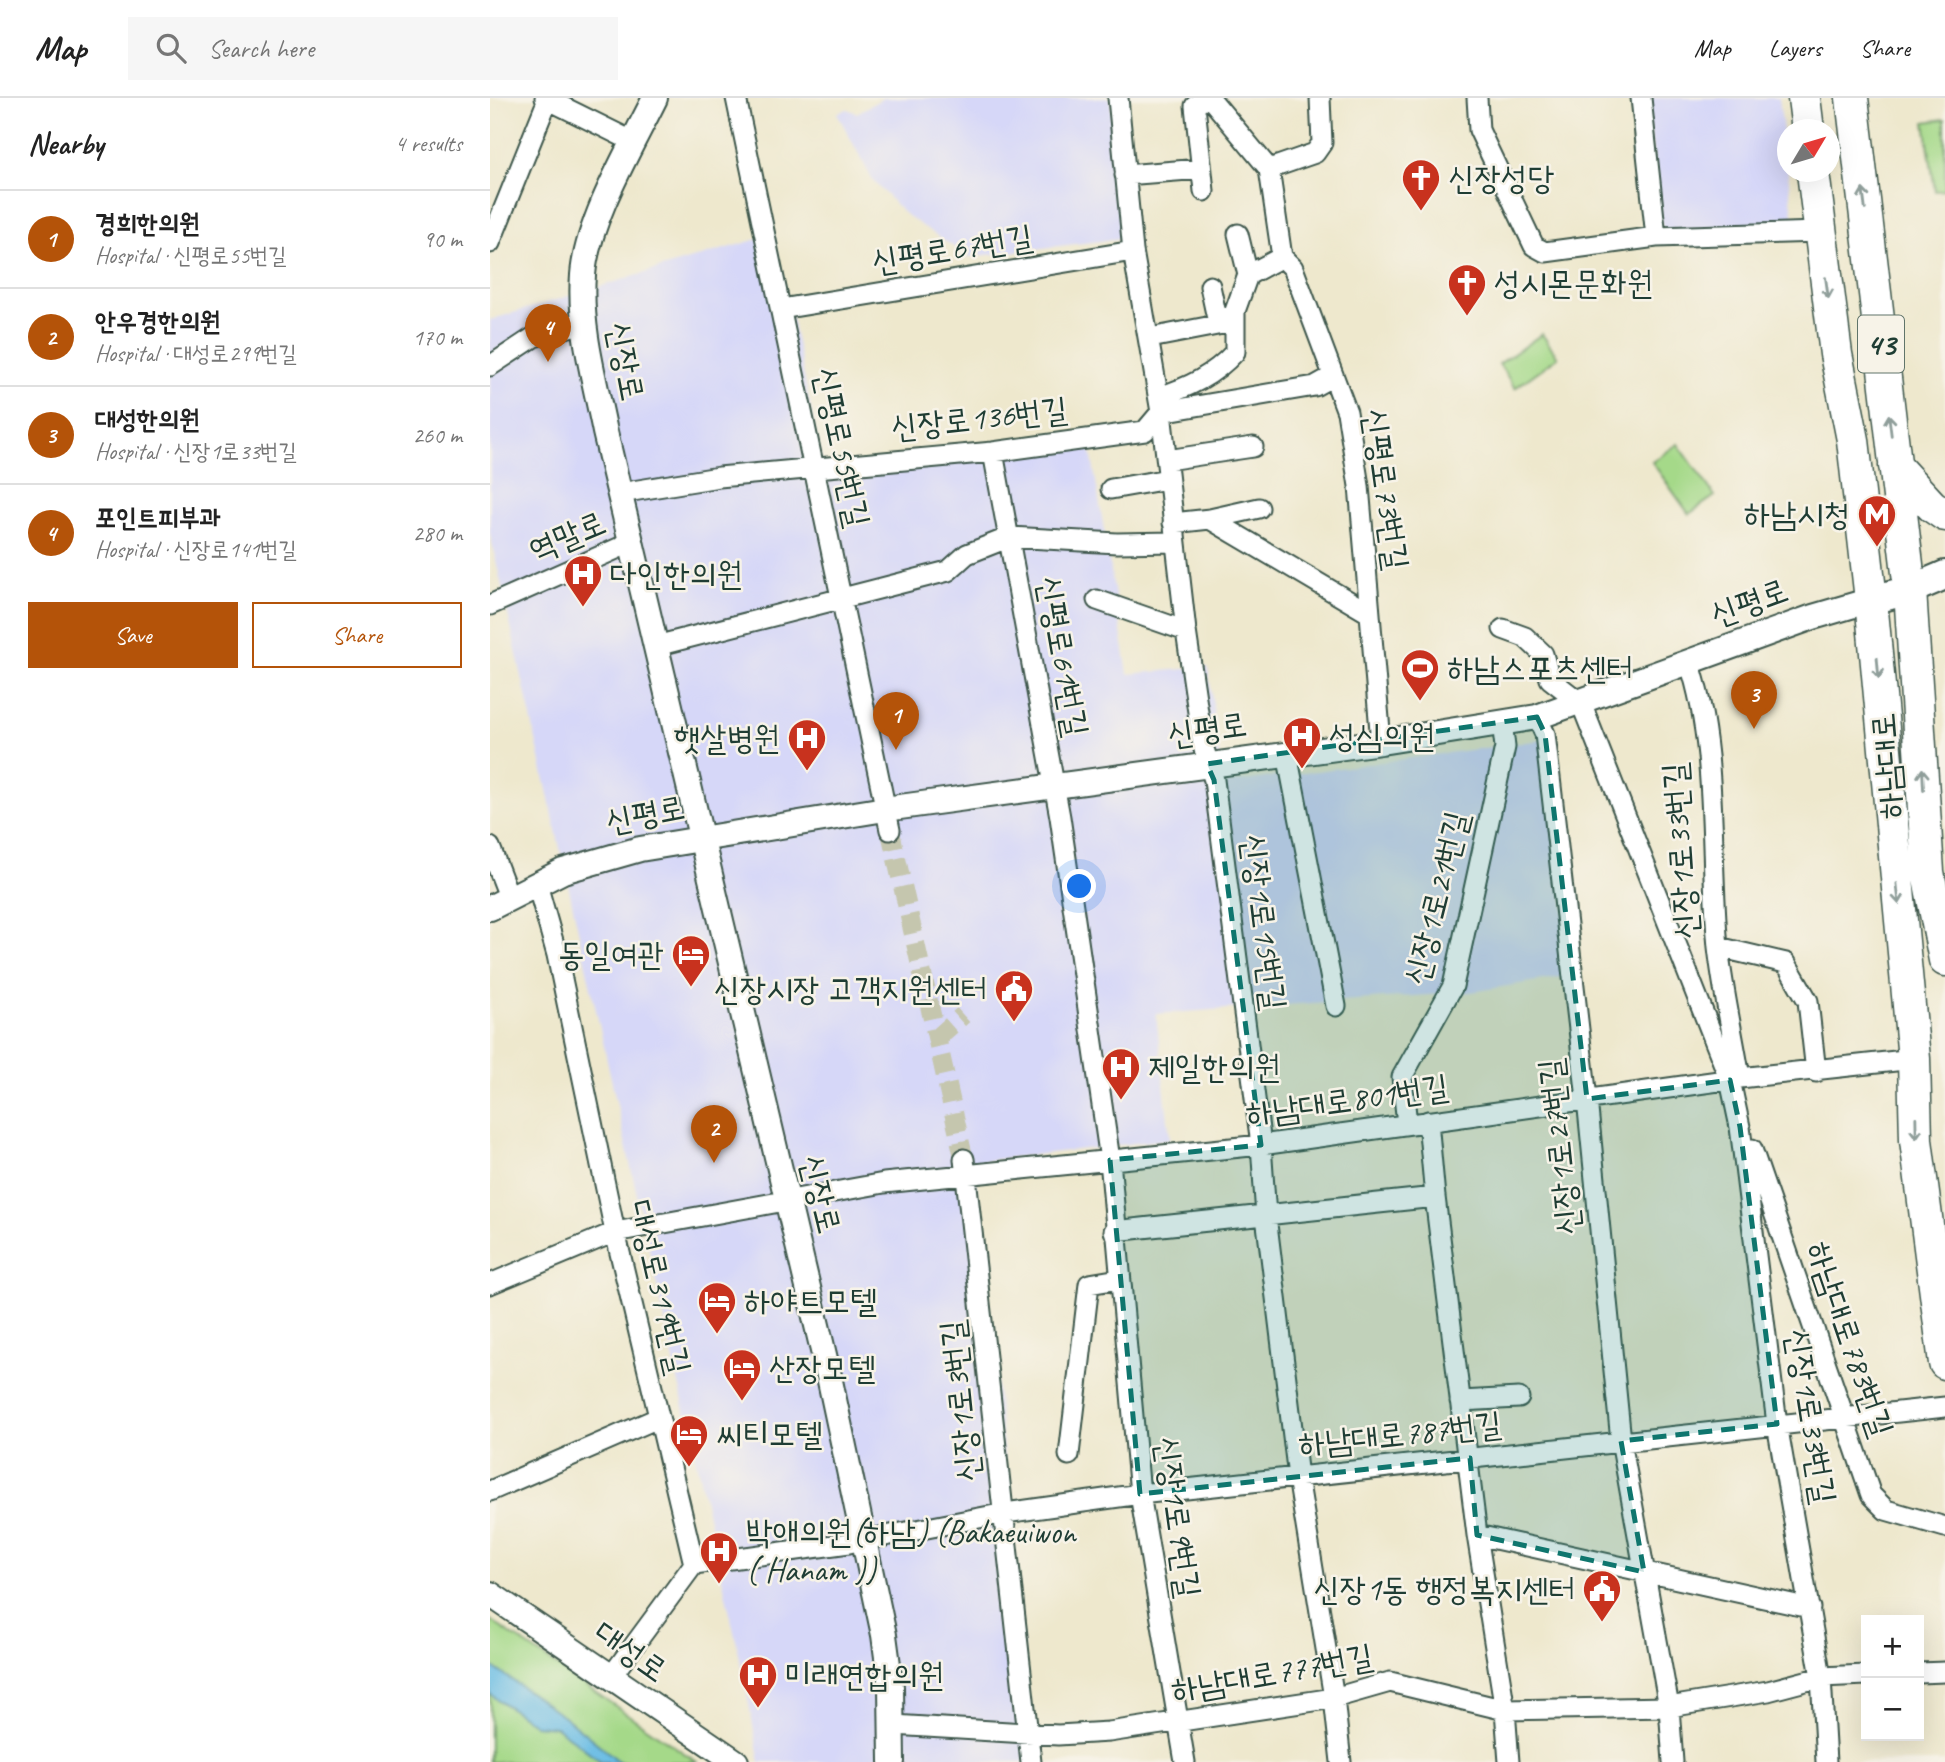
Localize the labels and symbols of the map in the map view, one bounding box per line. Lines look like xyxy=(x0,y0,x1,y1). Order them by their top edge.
north arrow xyxy=(1777,119,1840,182)
church icon: 신장성당 xyxy=(1400,157,1442,212)
place label: 신장성당 xyxy=(1448,157,1554,199)
one-way arrow xyxy=(1857,188,1870,211)
street label: 신평로67번길 xyxy=(868,216,1036,282)
church icon: 성시몬문화원 xyxy=(1446,262,1488,317)
place label: 성시몬문화원 xyxy=(1494,262,1653,304)
one-way arrow xyxy=(1821,276,1834,299)
pin: 4 xyxy=(525,304,571,362)
road number: 43 xyxy=(1858,316,1904,372)
street label: 신장로 xyxy=(598,318,654,404)
street label: 신평로55번길 xyxy=(805,363,879,531)
street label: 신장로136번길 xyxy=(889,388,1069,448)
street label: 신평로73번길 xyxy=(1354,406,1418,572)
one-way arrow xyxy=(1884,414,1897,437)
place label: 하남시청 xyxy=(1744,493,1850,535)
metro station icon: 하남시청 xyxy=(1856,493,1898,548)
street label: 역말로 xyxy=(522,501,612,571)
hospital icon: 다인한의원 xyxy=(562,553,604,608)
place label: 다인한의원 xyxy=(610,553,743,595)
street label: 신평로 xyxy=(1704,569,1794,635)
street label: 신평로61번길 xyxy=(1028,572,1098,740)
sports icon: 하남스포츠센터 xyxy=(1399,647,1441,702)
place label: 하남스포츠센터 xyxy=(1447,647,1633,689)
one-way arrow xyxy=(1872,656,1885,679)
pin: 3 xyxy=(1731,671,1777,729)
pin: 1 xyxy=(873,692,919,750)
street label: 신평로 xyxy=(1165,703,1249,755)
street label: 하남대로 xyxy=(1861,711,1913,821)
hospital icon: 성심의원 xyxy=(1281,715,1323,770)
place label: 성심의원 xyxy=(1329,715,1435,757)
place label: 햇살병원 xyxy=(674,717,780,759)
hospital icon: 햇살병원 xyxy=(786,717,828,772)
street label: 신장1로33번길 xyxy=(1653,761,1707,941)
one-way arrow xyxy=(1916,768,1929,791)
street label: 신평로 xyxy=(602,786,688,842)
street label: 신장1로21번길 xyxy=(1394,807,1478,989)
street label: 신장1로15번길 xyxy=(1232,831,1296,1013)
your location xyxy=(1062,869,1096,903)
one-way arrow xyxy=(1892,883,1905,905)
place label: 동일여관 xyxy=(558,933,664,975)
hotel icon: 동일여관 xyxy=(670,933,712,988)
place label: 신장시장 고객지원센터 xyxy=(713,968,987,1010)
public building icon: 신장시장 고객지원센터 xyxy=(993,968,1035,1023)
hospital icon: 제일한의원 xyxy=(1100,1046,1142,1101)
place label: 제일한의원 xyxy=(1148,1046,1281,1088)
street label: 신장1로27번길 xyxy=(1529,1057,1589,1237)
street label: 하남대로801번길 xyxy=(1243,1065,1451,1135)
pin: 2 xyxy=(691,1105,737,1163)
one-way arrow xyxy=(1909,1116,1922,1139)
street label: 신장로 xyxy=(791,1150,851,1238)
street label: 대성로319번길 xyxy=(620,1196,700,1378)
street label: 하남대로783번길 xyxy=(1797,1236,1903,1442)
hotel icon: 하야트모텔 xyxy=(696,1280,738,1335)
place label: 하야트모텔 xyxy=(744,1280,877,1322)
street label: 신장1로3번길 xyxy=(931,1318,989,1484)
street label: 신장1로33번길 xyxy=(1776,1325,1846,1507)
hotel icon: 산장모텔 xyxy=(721,1347,763,1402)
place label: 산장모텔 xyxy=(769,1347,876,1389)
street label: 하남대로787번길 xyxy=(1296,1402,1504,1466)
hotel icon: 씨티모텔 xyxy=(668,1413,710,1468)
place label: 씨티모텔 xyxy=(716,1413,823,1455)
street label: 신장1로9번길 xyxy=(1146,1434,1210,1600)
place label: 박애의원(하남) (Bakaeuiwon ( Hanam )) xyxy=(746,1511,1078,1591)
hospital icon: 박애의원(하남) (Bakaeuiwon ( Hanam )) xyxy=(698,1530,740,1585)
place label: 신장1동 행정복지센터 xyxy=(1313,1568,1575,1610)
public building icon: 신장1동 행정복지센터 xyxy=(1581,1568,1623,1623)
street label: 대성로 xyxy=(586,1611,676,1691)
street label: 하남대로777번길 xyxy=(1168,1635,1376,1711)
hospital icon: 미래연합의원 xyxy=(737,1654,779,1709)
place label: 미래연합의원 xyxy=(785,1654,944,1696)

